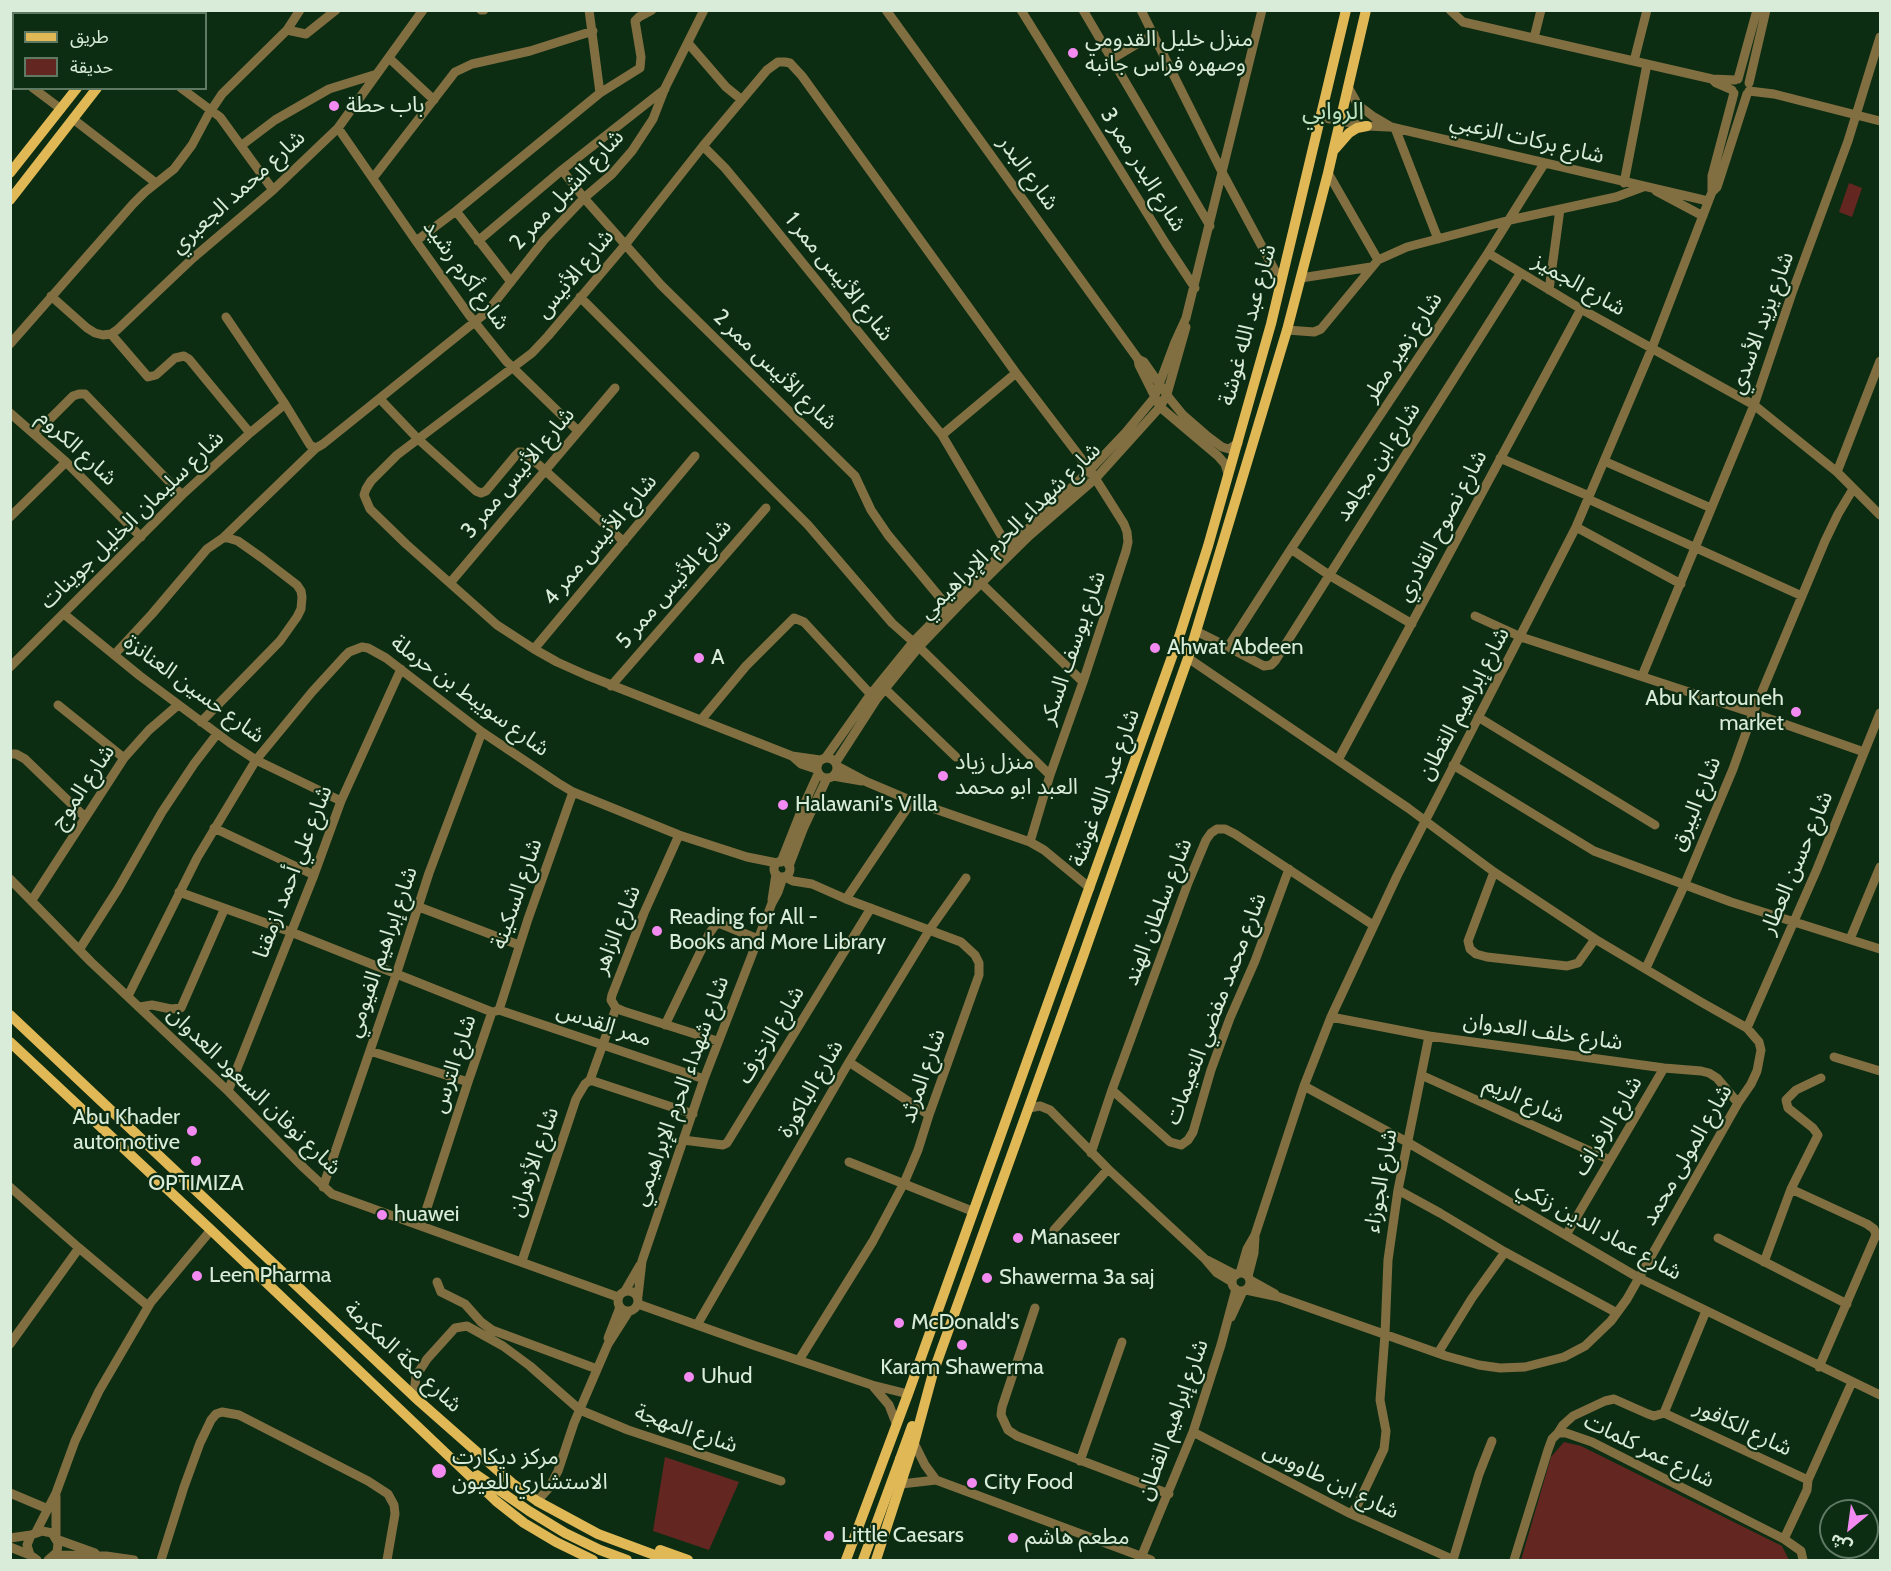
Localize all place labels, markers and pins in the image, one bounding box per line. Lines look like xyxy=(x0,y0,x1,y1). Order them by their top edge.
place label: منزل خليل القدومي وصهره فراس جانبه xyxy=(1085,27,1253,78)
marker: منزل خليل القدومي وصهره فراس جانبه xyxy=(1066,46,1080,60)
place label: باب حطة xyxy=(346,93,424,119)
marker: باب حطة xyxy=(327,99,341,113)
place label: Ahwat Abdeen xyxy=(1167,635,1304,661)
marker: Ahwat Abdeen xyxy=(1148,641,1162,655)
place label: A xyxy=(711,645,725,671)
marker: A xyxy=(692,651,706,665)
place label: Abu Kartouneh market xyxy=(1645,686,1784,738)
marker: Abu Kartouneh market xyxy=(1789,705,1803,719)
place label: منزل زياد العبد ابو محمد xyxy=(955,750,1078,802)
marker: منزل زياد العبد ابو محمد xyxy=(936,769,950,783)
place label: Halawani's Villa xyxy=(795,792,938,818)
marker: Halawani's Villa xyxy=(776,798,790,812)
place label: Reading for All - Books and More Library xyxy=(669,905,886,956)
marker: Reading for All - Books and More Library xyxy=(650,924,664,938)
place label: Abu Khader automotive xyxy=(72,1105,180,1156)
marker: Abu Khader automotive xyxy=(185,1124,199,1138)
marker: OPTIMIZA xyxy=(189,1154,203,1168)
place label: OPTIMIZA xyxy=(148,1171,244,1197)
place label: huawei xyxy=(394,1202,459,1228)
marker: huawei xyxy=(375,1208,389,1222)
place label: Manaseer xyxy=(1030,1225,1120,1251)
marker: Manaseer xyxy=(1011,1231,1025,1245)
place label: Leen Pharma xyxy=(209,1263,331,1289)
place label: Shawerma 3a saj xyxy=(999,1265,1155,1291)
marker: Leen Pharma xyxy=(190,1269,204,1283)
marker: Shawerma 3a saj xyxy=(980,1271,994,1285)
place label: McDonald's xyxy=(911,1310,1019,1336)
marker: McDonald's xyxy=(892,1316,906,1330)
marker: Karam Shawerma xyxy=(955,1338,969,1352)
place label: Karam Shawerma xyxy=(880,1355,1044,1381)
place label: Uhud xyxy=(701,1364,752,1390)
marker: Uhud xyxy=(682,1370,696,1384)
place label: مركز ديكارت الاستشاري للعيون xyxy=(452,1445,608,1496)
marker: مركز ديكارت الاستشاري للعيون xyxy=(430,1462,448,1480)
place label: City Food xyxy=(984,1470,1073,1496)
marker: City Food xyxy=(965,1476,979,1490)
place label: Little Caesars xyxy=(841,1523,964,1549)
place label: مطعم هاشم xyxy=(1025,1525,1130,1551)
marker: Little Caesars xyxy=(822,1529,836,1543)
marker: مطعم هاشم xyxy=(1006,1531,1020,1545)

